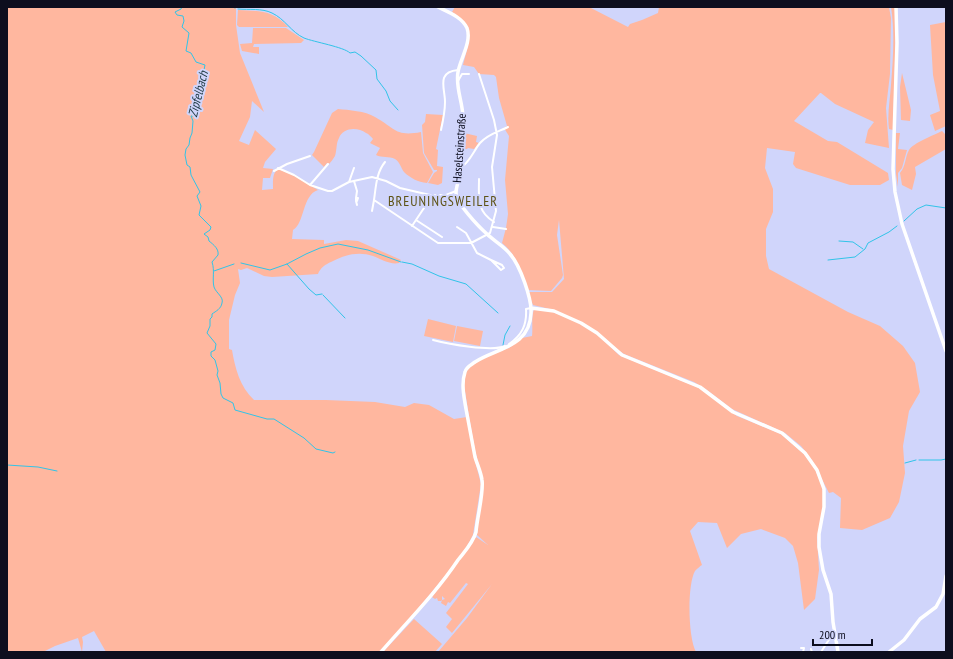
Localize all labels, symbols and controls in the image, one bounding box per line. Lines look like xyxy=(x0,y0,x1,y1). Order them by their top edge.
water label: Zipfelbach xyxy=(184,68,212,119)
street label: Haselsteinstraße xyxy=(449,113,469,183)
district label: BREUNINGSWEILER xyxy=(388,192,498,210)
scale bar xyxy=(813,621,872,647)
text: 200 m xyxy=(819,627,846,642)

